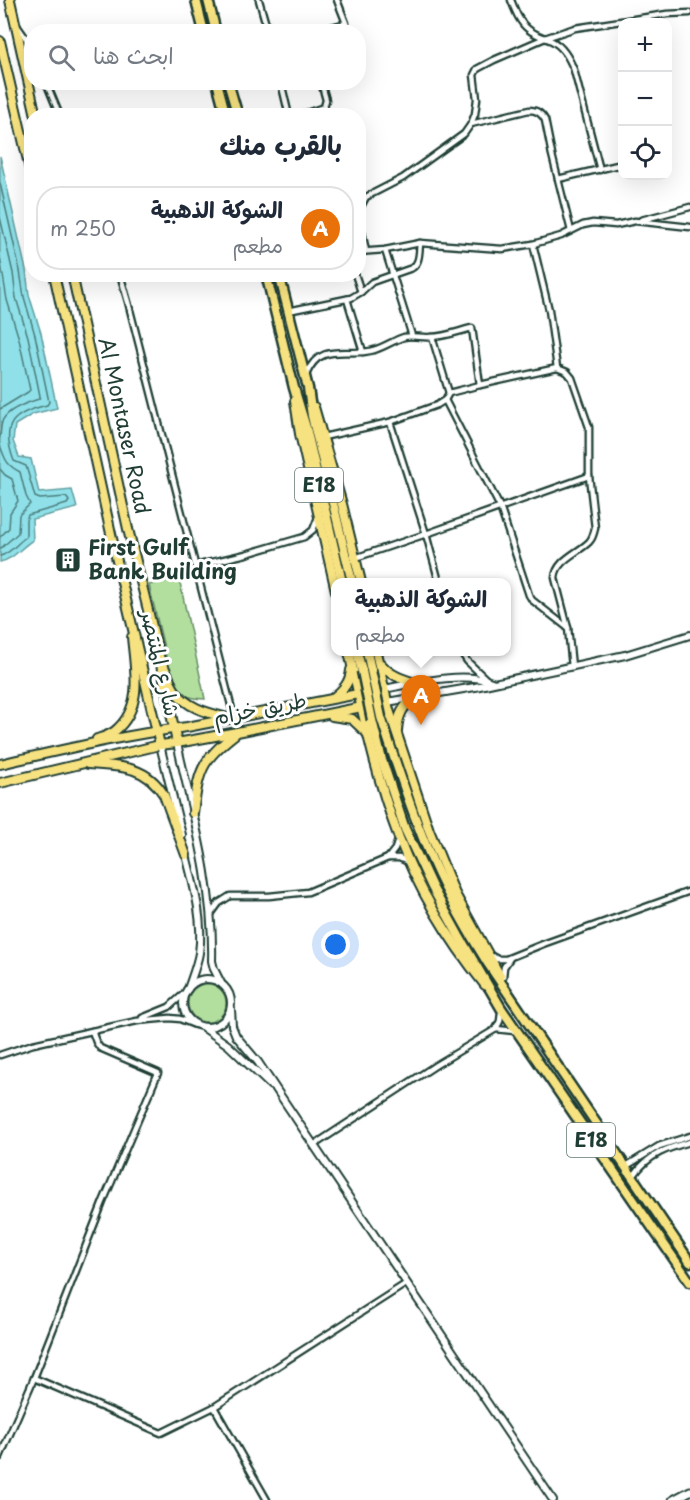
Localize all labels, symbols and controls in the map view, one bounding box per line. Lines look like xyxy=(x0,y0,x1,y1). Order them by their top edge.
map controls xyxy=(618,18,672,180)
button: + xyxy=(618,18,672,72)
search box xyxy=(24,24,366,90)
text: ابحث هنا xyxy=(93,38,174,71)
icon: search xyxy=(45,41,78,74)
button: − xyxy=(618,72,672,126)
text: بالقرب منك xyxy=(220,125,342,164)
button: locate xyxy=(618,126,672,180)
text: الشوكة الذهبية xyxy=(151,192,283,225)
text: 250 m xyxy=(50,213,116,243)
text: A xyxy=(313,213,328,243)
text: مطعم xyxy=(232,230,283,260)
street label: Al Montaser Road xyxy=(92,334,160,517)
road number: E18 xyxy=(295,468,343,502)
place label: First Gulf Bank Building xyxy=(88,530,237,586)
building icon: First Gulf Bank Building xyxy=(53,545,83,575)
popup xyxy=(331,578,511,656)
text: الشوكة الذهبية xyxy=(355,581,487,614)
street label: شارع المنتصر xyxy=(133,604,190,719)
text: مطعم xyxy=(355,619,405,649)
pin: A xyxy=(402,676,440,725)
street label: طريق خزام xyxy=(210,682,309,734)
your location xyxy=(321,930,350,959)
road number: E18 xyxy=(567,1123,615,1157)

